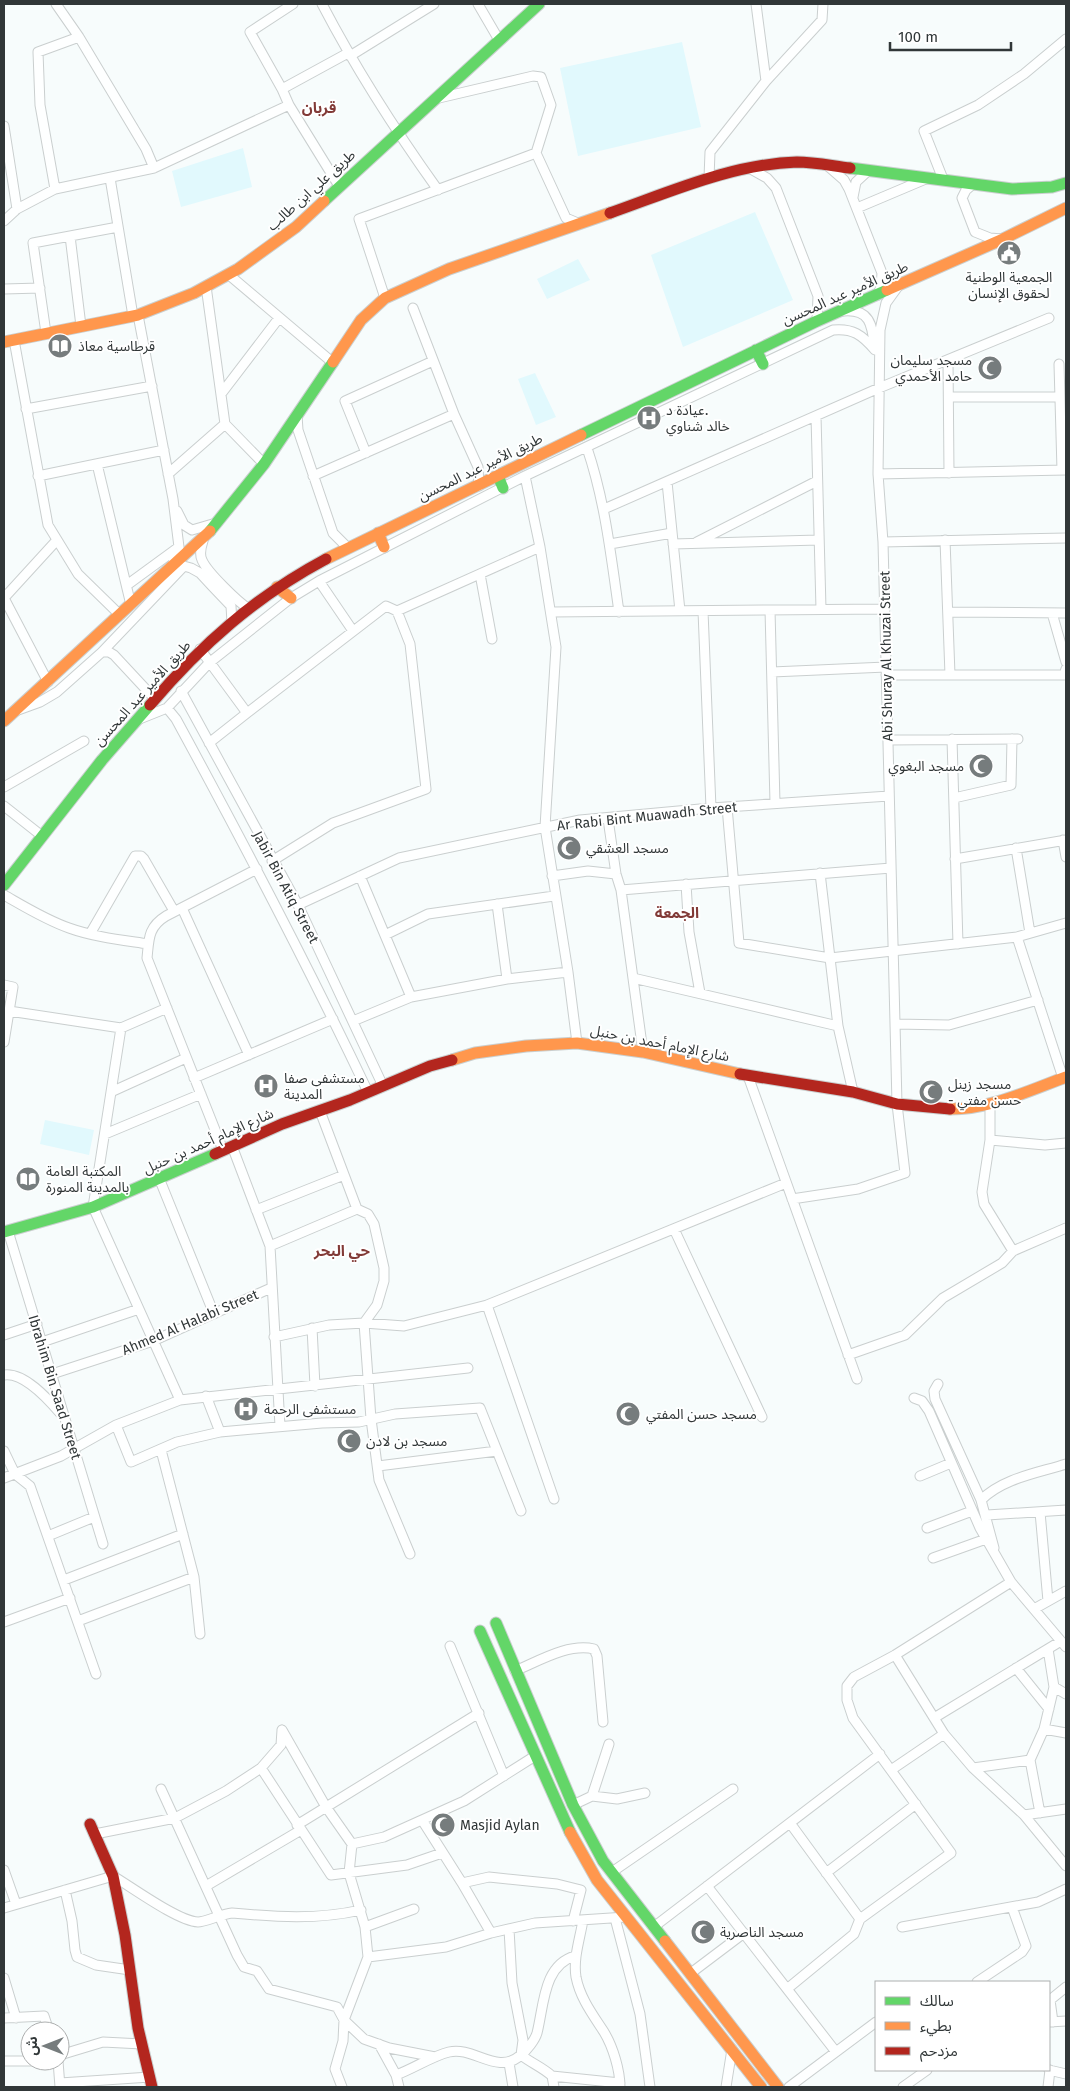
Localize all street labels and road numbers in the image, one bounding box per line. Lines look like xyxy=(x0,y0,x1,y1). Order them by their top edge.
street label: طريق علي ابن طالب xyxy=(264,146,360,236)
street label: طريق الأمير عبد المحسن xyxy=(780,258,911,330)
street label: طريق الأمير عبد المحسن xyxy=(415,430,546,506)
street label: Abi Shuray Al Khuzai Street xyxy=(876,570,896,741)
street label: طريق الأمير عبد المحسن xyxy=(90,637,195,750)
street label: Ar Rabi Bint Muawadh Street xyxy=(556,798,739,834)
street label: Jabir Bin Atiq Street xyxy=(249,828,323,947)
street label: شارع الإمام أحمد بن حنبل xyxy=(589,1021,731,1067)
street label: شارع الإمام أحمد بن حنبل xyxy=(140,1104,277,1180)
street label: Ahmed Al Halabi Street xyxy=(120,1286,262,1359)
street label: Ibrahim Bin Saad Street xyxy=(24,1313,85,1462)

